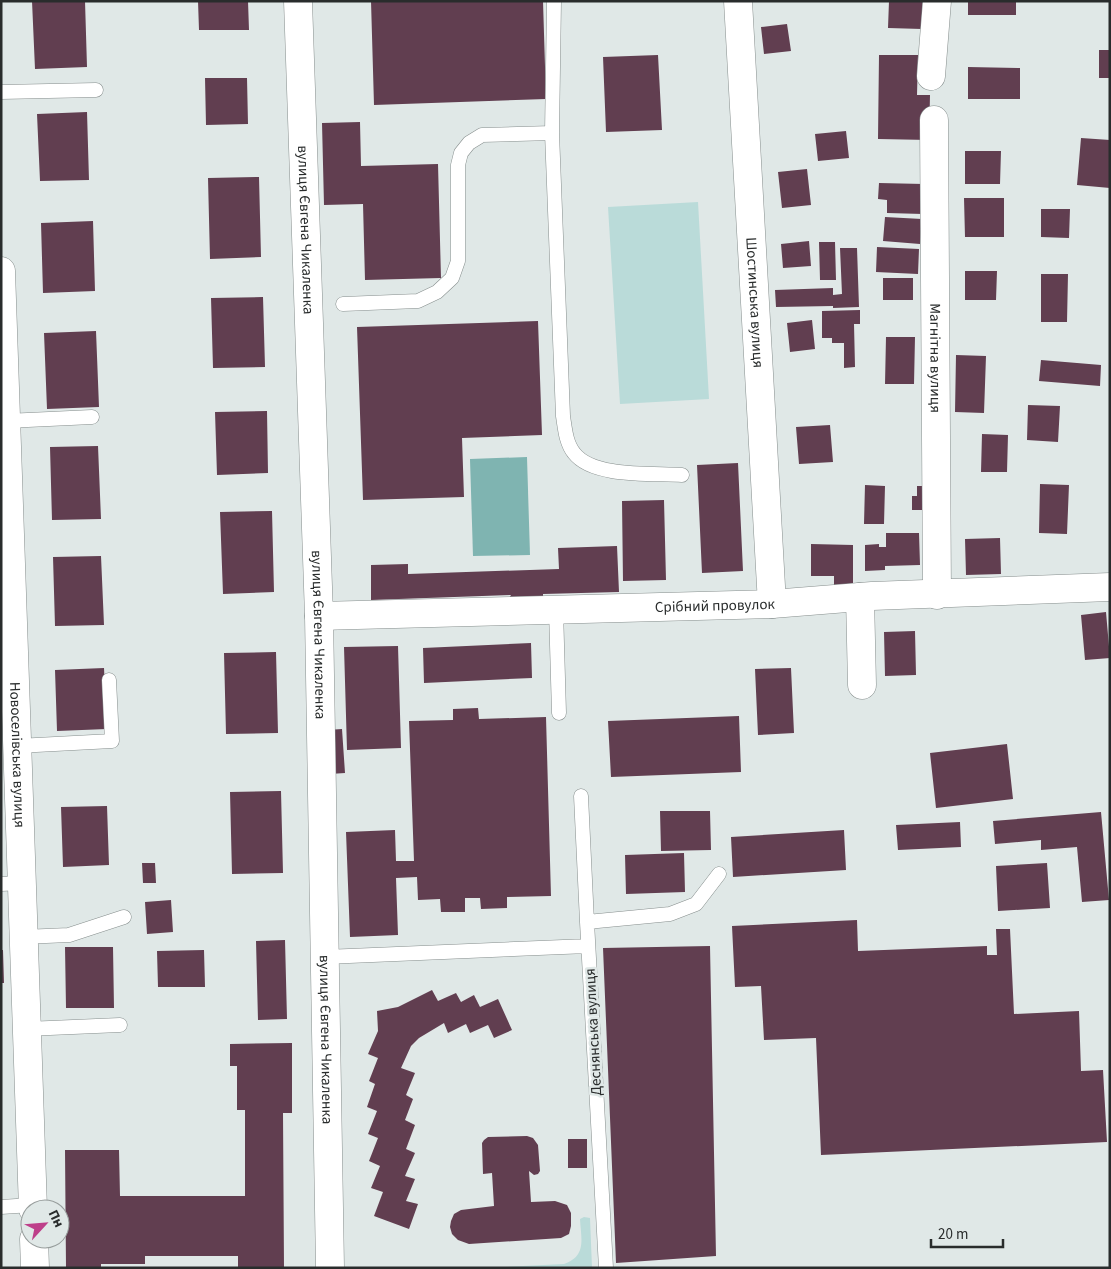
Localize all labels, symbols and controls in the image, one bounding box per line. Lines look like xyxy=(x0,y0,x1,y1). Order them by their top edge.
street label: вулиця Євгена Чикаленка xyxy=(292,145,319,315)
street label: Шостинська вулиця xyxy=(740,237,769,369)
street label: Магнітна вулиця xyxy=(924,303,946,413)
street label: вулиця Євгена Чикаленка xyxy=(306,550,331,719)
street label: Срібний провулок xyxy=(655,594,776,618)
street label: Новоселівська вулиця xyxy=(4,681,30,828)
street label: вулиця Євгена Чикаленка xyxy=(314,955,338,1124)
street label: Деснянська вулиця xyxy=(580,968,607,1096)
north arrow xyxy=(20,1199,70,1249)
text: Пн xyxy=(43,1207,69,1231)
scale bar xyxy=(931,1216,1004,1248)
text: 20 m xyxy=(938,1224,968,1245)

